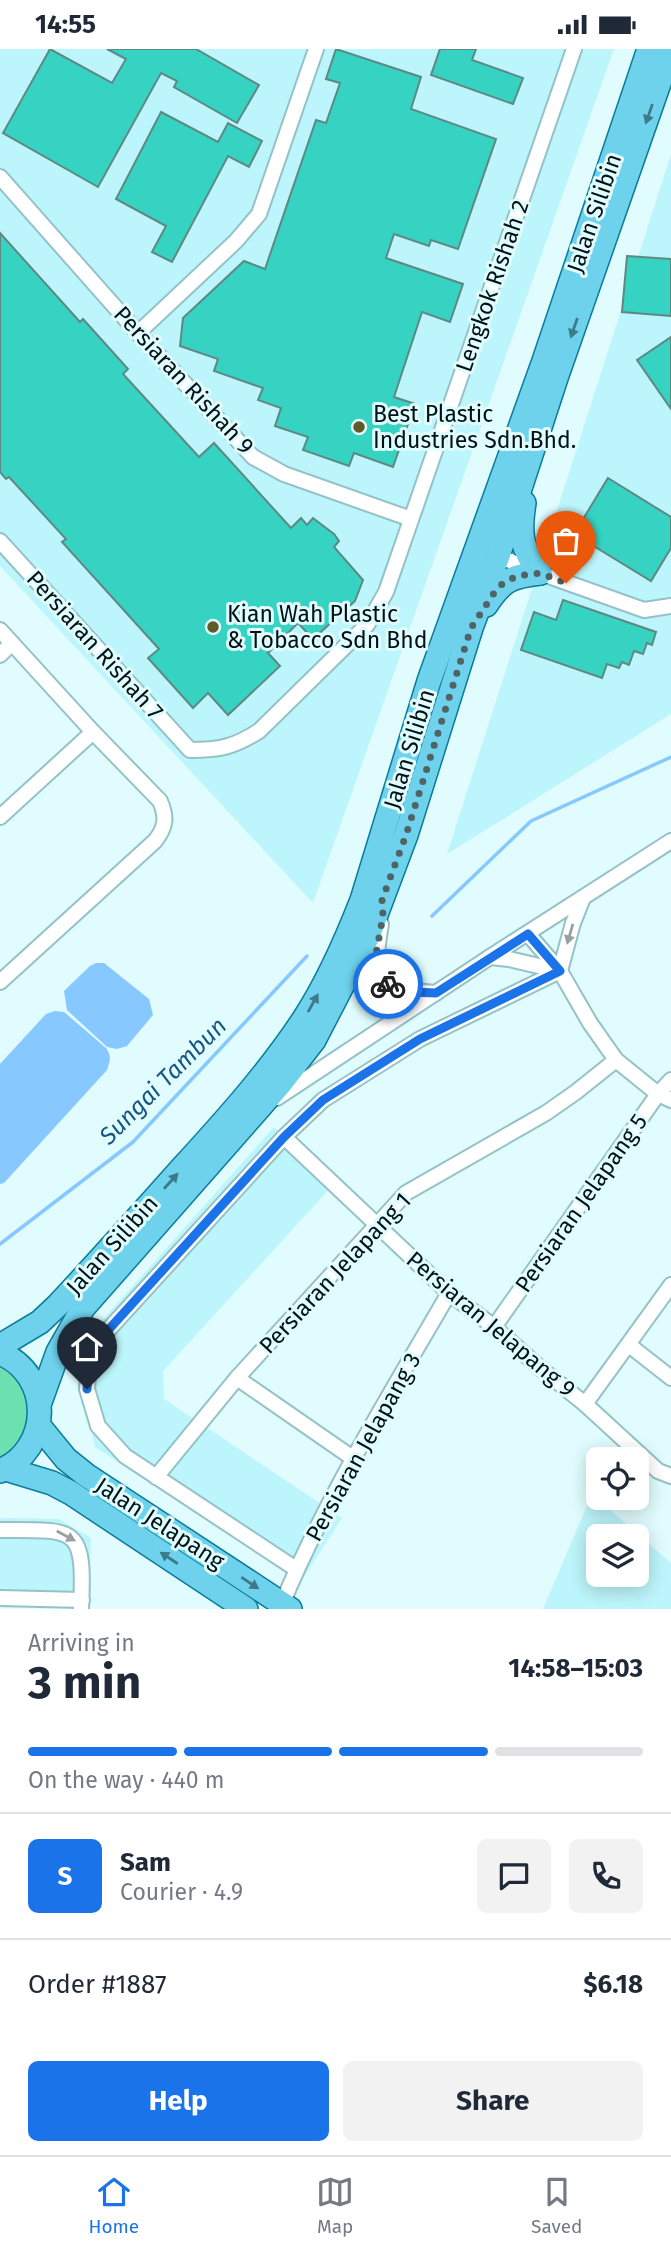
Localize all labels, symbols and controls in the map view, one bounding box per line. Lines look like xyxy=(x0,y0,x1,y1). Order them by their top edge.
text: 14:55 xyxy=(35,9,96,40)
one-way arrow xyxy=(643,103,654,124)
street label: Jalan Silibin xyxy=(561,150,627,276)
street label: Lengkok Rishah 2 xyxy=(449,196,535,376)
street label: Persiaran Rishah 9 xyxy=(108,300,260,460)
one-way arrow xyxy=(568,318,579,339)
place label: Best Plastic Industries Sdn.Bhd. xyxy=(373,400,576,454)
marker: Best Plastic Industries Sdn.Bhd. xyxy=(351,419,367,435)
pin xyxy=(536,511,596,583)
icon: bag xyxy=(547,522,585,560)
street label: Persiaran Rishah 7 xyxy=(21,565,169,725)
place label: Kian Wah Plastic & Tobacco Sdn Bhd xyxy=(227,600,428,654)
marker: Kian Wah Plastic & Tobacco Sdn Bhd xyxy=(205,619,221,635)
street label: Jalan Silibin xyxy=(378,686,440,812)
one-way arrow xyxy=(564,924,574,945)
courier xyxy=(353,949,423,1019)
icon: bike xyxy=(369,965,407,1003)
one-way arrow xyxy=(307,994,319,1013)
water label: Sungai Tambun xyxy=(93,1012,232,1151)
street label: Persiaran Jelapang 5 xyxy=(509,1108,653,1298)
one-way arrow xyxy=(163,1172,179,1190)
street label: Persiaran Jelapang 1 xyxy=(253,1187,417,1359)
street label: Jalan Silibin xyxy=(60,1190,164,1300)
street label: Persiaran Jelapang 9 xyxy=(401,1245,581,1403)
pin xyxy=(57,1317,117,1389)
icon: home xyxy=(68,1328,106,1366)
street label: Persiaran Jelapang 3 xyxy=(300,1348,426,1546)
map controls xyxy=(586,1447,649,1587)
button: locate xyxy=(586,1447,649,1510)
street label: Jalan Jelapang xyxy=(90,1471,230,1575)
button: layers xyxy=(586,1524,649,1587)
one-way arrow xyxy=(57,1530,77,1542)
one-way arrow xyxy=(160,1551,178,1565)
one-way arrow xyxy=(241,1576,259,1590)
text: Arriving in xyxy=(28,1629,135,1657)
text: 14:58–15:03 xyxy=(508,1653,643,1684)
text: 3 min xyxy=(28,1655,141,1710)
text: On the way · 440 m xyxy=(28,1766,224,1794)
button: chat xyxy=(477,1839,551,1913)
button: phone xyxy=(569,1839,643,1913)
text: Sam xyxy=(120,1847,171,1878)
text: S xyxy=(58,1861,72,1892)
text: Courier · 4.9 xyxy=(120,1878,243,1906)
text: Order #1887 xyxy=(28,1969,166,2000)
text: $6.18 xyxy=(583,1969,643,2000)
button: Help xyxy=(28,2061,329,2141)
button: Share xyxy=(343,2061,643,2141)
tab: Home xyxy=(88,2173,139,2238)
tab: Map xyxy=(316,2173,354,2238)
tab: Saved xyxy=(531,2173,582,2238)

